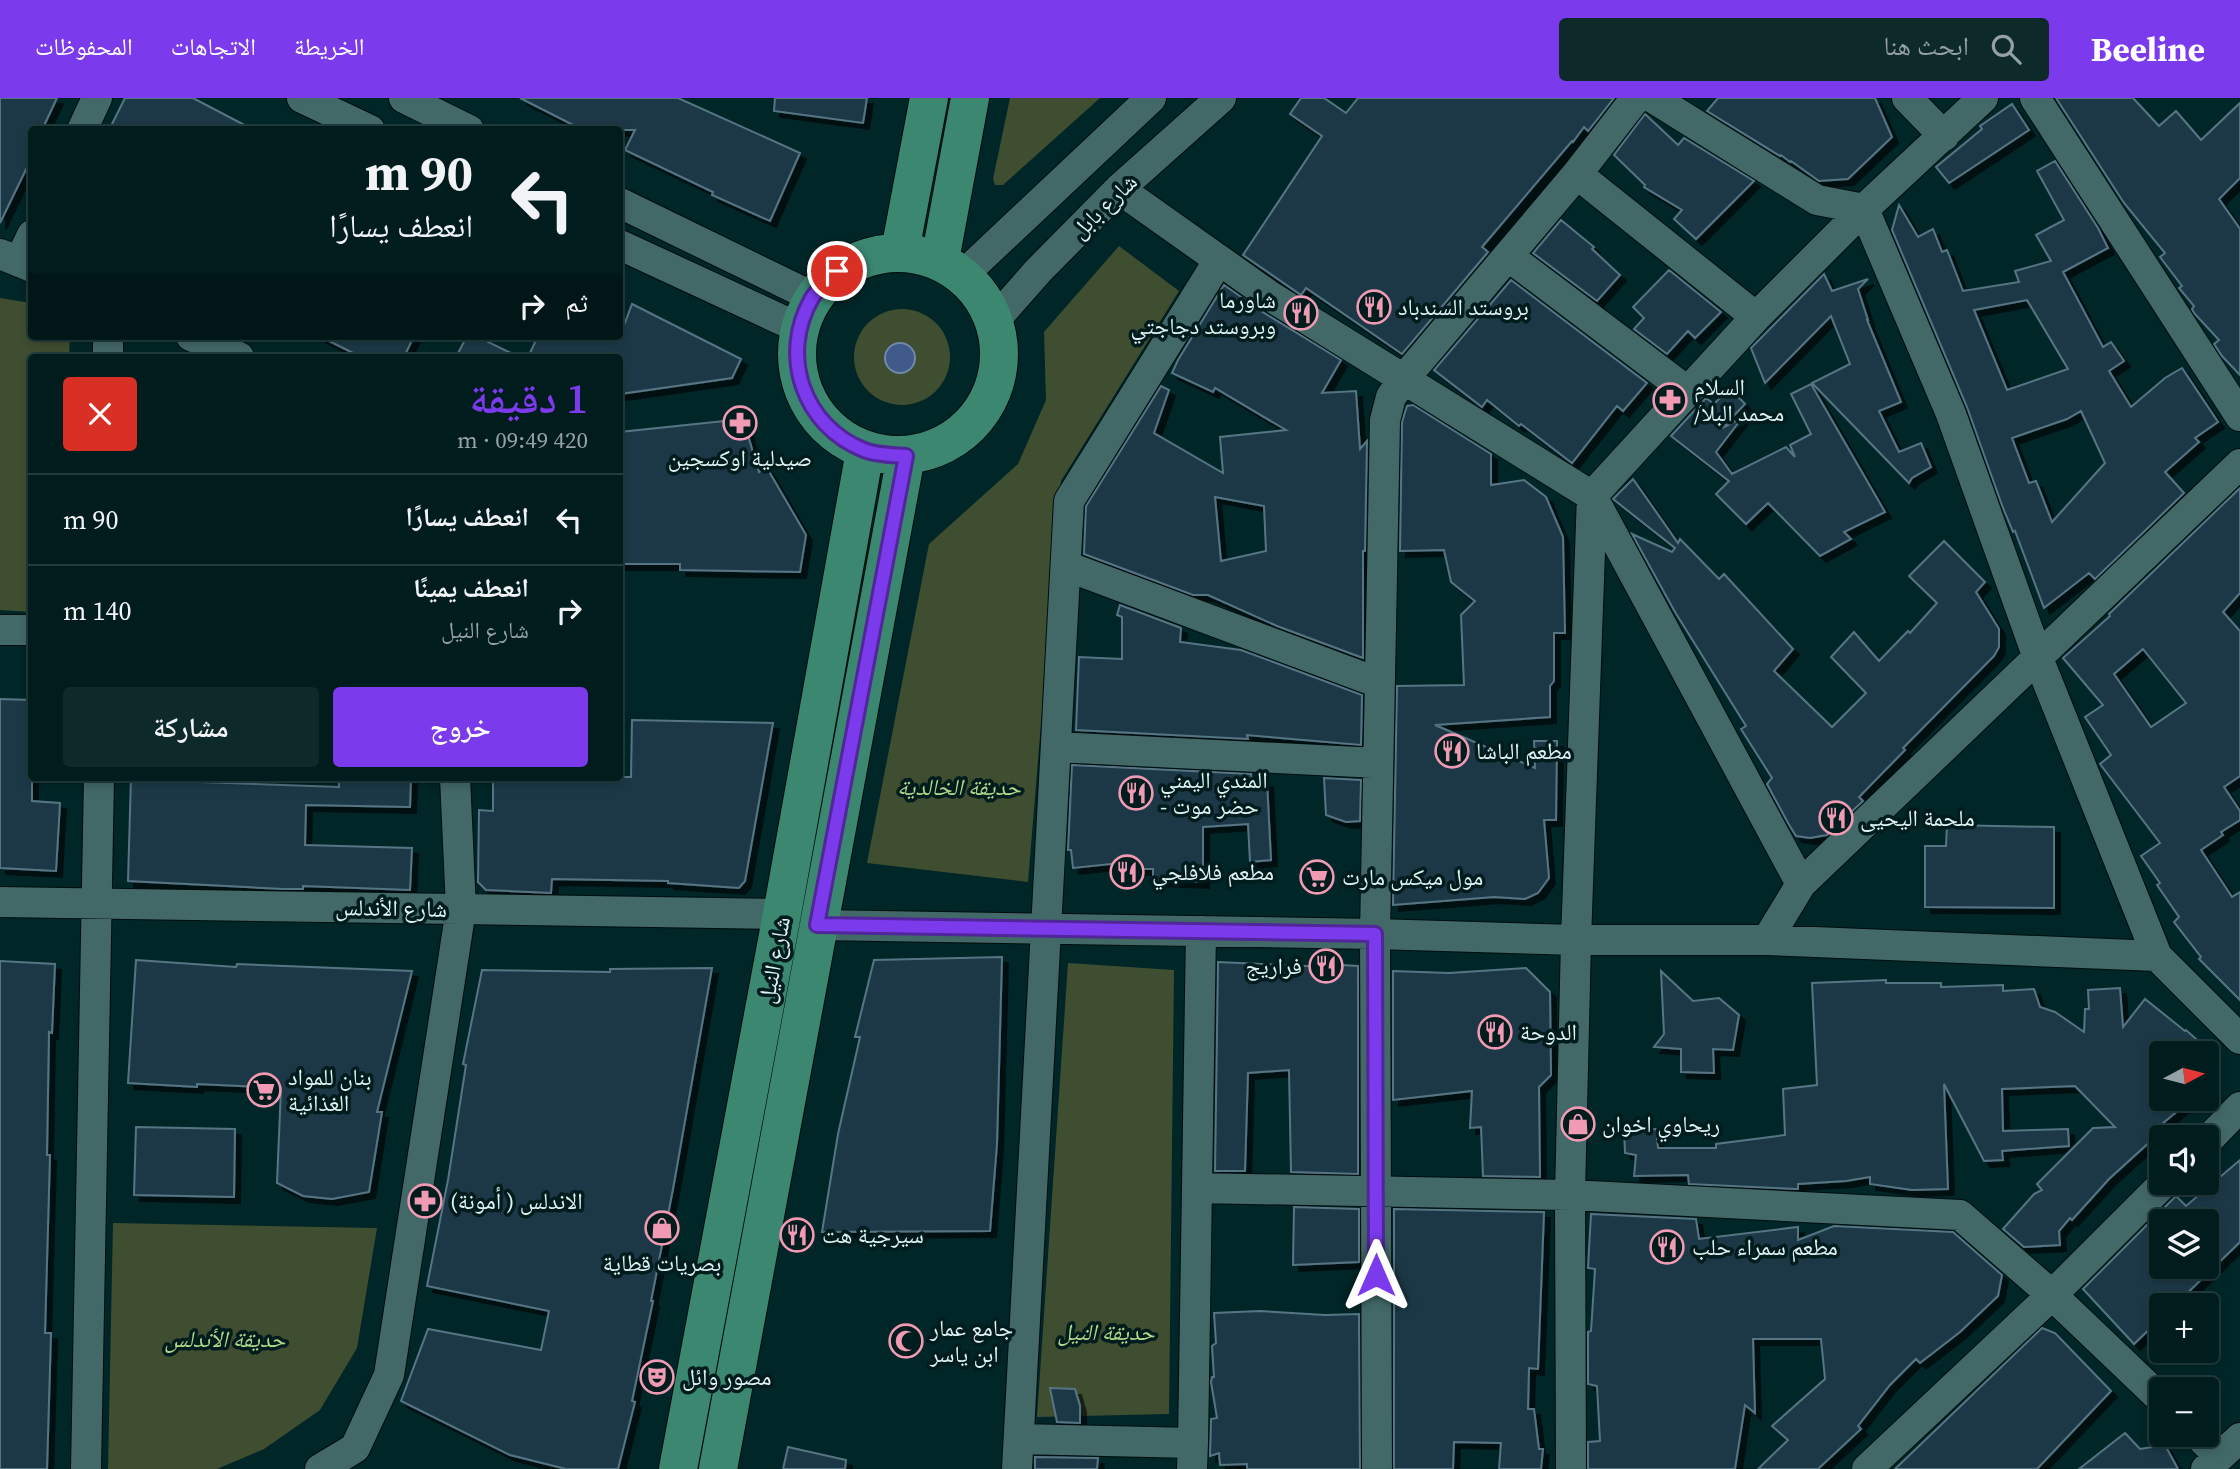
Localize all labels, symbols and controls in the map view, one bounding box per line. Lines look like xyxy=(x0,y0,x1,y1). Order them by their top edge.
search box xyxy=(1559,18,2049,81)
text: Beeline xyxy=(2091,27,2205,72)
text: ابحث هنا xyxy=(1884,28,1969,64)
text: المحفوظات xyxy=(35,30,133,63)
text: الاتجاهات xyxy=(171,30,256,63)
text: الخريطة xyxy=(294,30,365,63)
icon: search xyxy=(1987,30,2025,68)
text: 90 m xyxy=(365,139,473,206)
icon: left xyxy=(497,154,588,245)
street label: شارع بابل xyxy=(1064,166,1144,246)
text: انعطف يسارًا xyxy=(329,204,473,248)
pin xyxy=(807,241,867,301)
icon: arrive xyxy=(818,252,856,290)
place label: شاورما وبروستد دجاجتي xyxy=(1131,284,1276,345)
text: ثم xyxy=(565,285,588,321)
icon: right xyxy=(513,287,551,325)
restaurant icon: بروستد السندباد xyxy=(1355,288,1393,326)
place label: بروستد السندباد xyxy=(1398,291,1529,323)
restaurant icon: شاورما وبروستد دجاجتي xyxy=(1282,294,1320,332)
text: 1 دقيقة xyxy=(469,369,588,427)
place label: السلام /محمد البلا xyxy=(1694,371,1784,429)
button: close xyxy=(63,377,137,451)
pharmacy icon: السلام /محمد البلا xyxy=(1651,381,1689,419)
pharmacy icon: صيدلية اوكسجين xyxy=(721,404,759,442)
text: 420 m · 09:49 xyxy=(457,424,588,456)
place label: صيدلية اوكسجين xyxy=(668,442,812,474)
text: انعطف يسارًا xyxy=(406,499,529,535)
icon: left xyxy=(550,501,588,539)
text: 90 m xyxy=(63,502,119,538)
text: انعطف يمينًا xyxy=(413,570,529,606)
icon: right xyxy=(550,592,588,630)
text: 140 m xyxy=(63,593,132,629)
text: شارع النيل xyxy=(441,614,529,646)
button: مشاركة xyxy=(63,687,319,767)
button: خروج xyxy=(333,687,588,767)
restaurant icon: مطعم الباشا xyxy=(1433,732,1471,770)
place label: مطعم الباشا xyxy=(1476,735,1572,767)
place label: المندي اليمني - حضر موت xyxy=(1160,764,1268,822)
park label: حديقة الخالدية xyxy=(897,771,1021,803)
restaurant icon: المندي اليمني - حضر موت xyxy=(1117,774,1155,812)
restaurant icon: ملحمة اليحيى xyxy=(1817,799,1855,837)
place label: ملحمة اليحيى xyxy=(1860,802,1975,834)
restaurant icon: مطعم فلافلجي xyxy=(1108,853,1146,891)
place label: مطعم فلافلجي xyxy=(1152,856,1274,891)
supermarket icon: مول ميكس مارت xyxy=(1298,858,1336,896)
place label: مول ميكس مارت xyxy=(1342,861,1483,893)
street label: شارع الأندلس xyxy=(335,891,447,925)
street label: شارع النيل xyxy=(750,914,798,1006)
restaurant icon: فراريج xyxy=(1307,947,1345,985)
place label: فراريج xyxy=(1245,950,1302,982)
restaurant icon: الدوحة xyxy=(1476,1013,1514,1051)
place label: الدوحة xyxy=(1520,1016,1577,1048)
north arrow xyxy=(2149,1041,2219,1111)
map controls xyxy=(2149,1041,2219,1447)
place label: بنان للمواد الغذائية xyxy=(288,1061,371,1119)
supermarket icon: بنان للمواد الغذائية xyxy=(245,1071,283,1109)
shop icon: ريحاوي اخوان xyxy=(1559,1105,1597,1143)
place label: ريحاوي اخوان xyxy=(1602,1108,1720,1143)
button: sound xyxy=(2149,1125,2219,1195)
pharmacy icon: الاندلس ( أمونة) xyxy=(406,1182,444,1220)
place label: الاندلس ( أمونة) xyxy=(450,1185,583,1217)
shop icon: بصريات قطاية xyxy=(643,1209,681,1247)
button: layers xyxy=(2149,1209,2219,1279)
restaurant icon: سيرجية هت xyxy=(778,1216,816,1254)
place label: سيرجية هت xyxy=(822,1219,924,1251)
restaurant icon: مطعم سمراء حلب xyxy=(1648,1228,1686,1266)
place label: مطعم سمراء حلب xyxy=(1692,1231,1838,1263)
position arrow xyxy=(1339,1238,1413,1312)
place label: بصريات قطاية xyxy=(603,1247,721,1279)
button: + xyxy=(2149,1293,2219,1363)
place label: جامع عمار ابن ياسر xyxy=(929,1312,1013,1370)
park label: حديقة النيل xyxy=(1057,1316,1155,1348)
mosque icon: جامع عمار ابن ياسر xyxy=(887,1322,925,1360)
park label: حديقة الأندلس xyxy=(165,1323,286,1355)
theatre icon: مصور وائل xyxy=(638,1358,676,1396)
place label: مصور وائل xyxy=(682,1361,772,1393)
button: − xyxy=(2149,1377,2219,1447)

